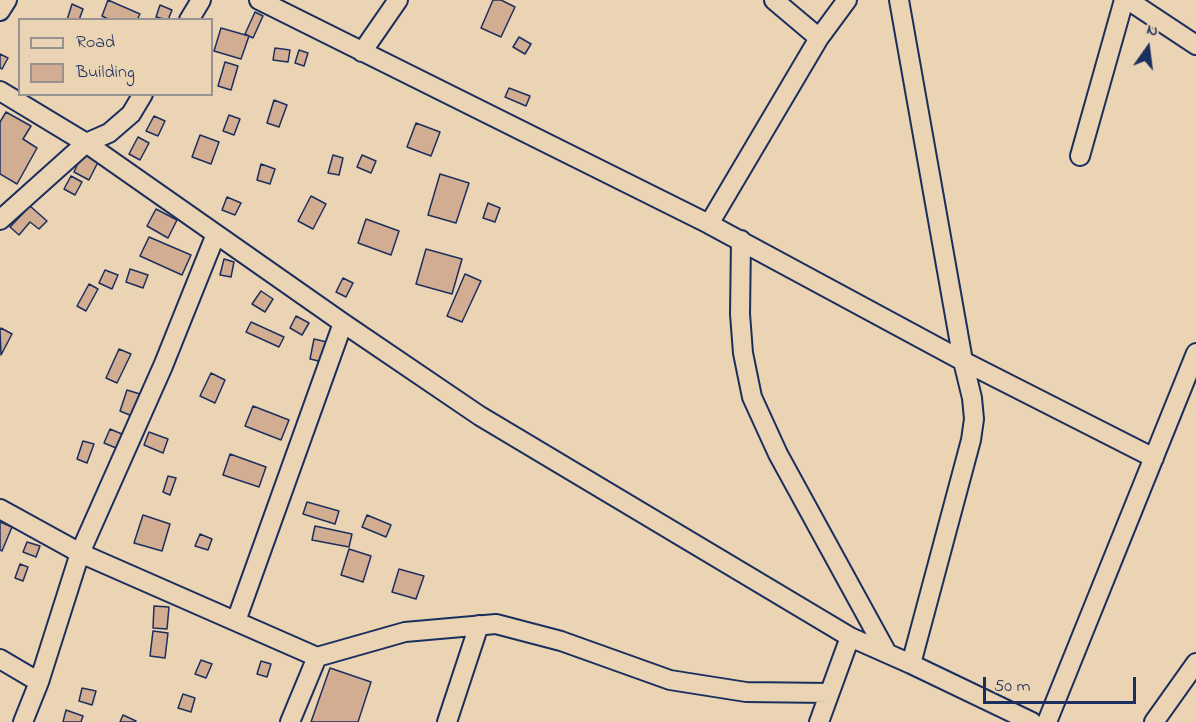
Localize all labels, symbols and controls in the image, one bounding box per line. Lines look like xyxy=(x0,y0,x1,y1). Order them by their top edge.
legend xyxy=(18,18,213,96)
north arrow xyxy=(1118,18,1178,78)
text: N xyxy=(1144,18,1161,43)
text: Road xyxy=(76,30,115,56)
text: Building xyxy=(76,60,135,86)
scale bar xyxy=(986,665,1139,703)
text: 50 m xyxy=(994,674,1031,700)

